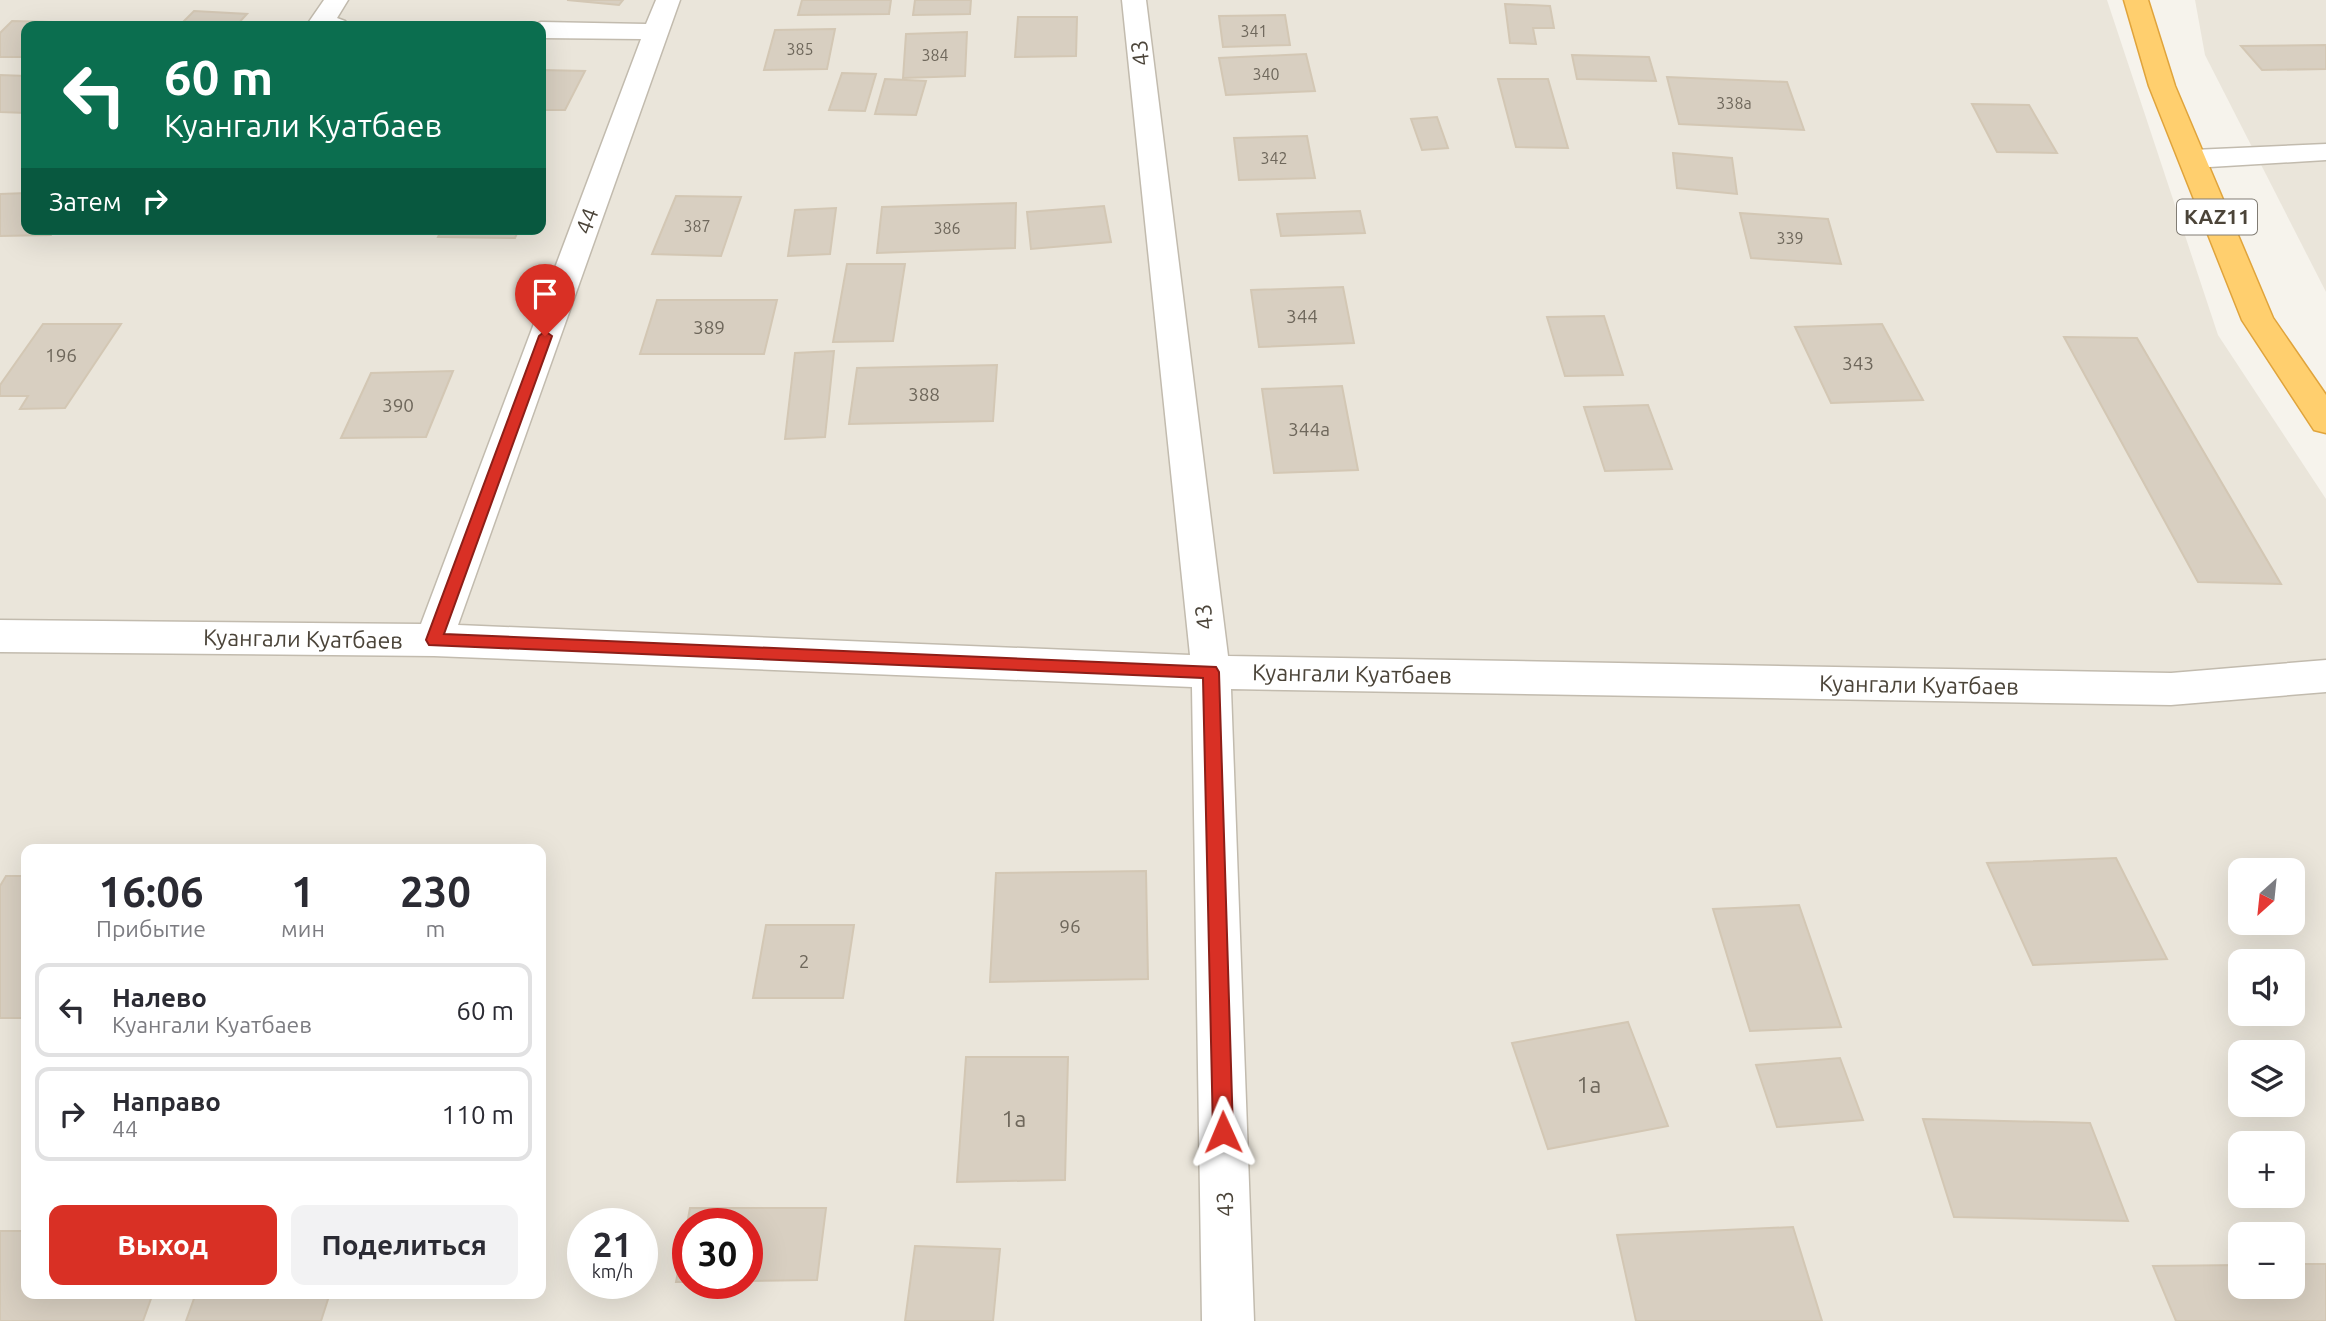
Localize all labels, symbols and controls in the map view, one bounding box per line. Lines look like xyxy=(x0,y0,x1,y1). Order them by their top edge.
house number: 341 xyxy=(1240,22,1268,40)
street label: 43 xyxy=(1126,39,1153,67)
house number: 385 xyxy=(786,40,814,58)
house number: 384 xyxy=(921,46,949,64)
icon: left xyxy=(49,49,140,140)
text: 60 m xyxy=(164,49,273,104)
house number: 340 xyxy=(1252,65,1280,83)
house number: 338а xyxy=(1716,94,1752,112)
text: Куангали Куатбаев xyxy=(164,107,442,143)
house number: 342 xyxy=(1260,149,1288,167)
icon: right xyxy=(136,182,174,220)
text: Затем xyxy=(49,187,122,216)
road number: KAZ11 xyxy=(2177,200,2257,234)
street label: 44 xyxy=(570,204,603,237)
house number: 387 xyxy=(683,217,711,235)
house number: 386 xyxy=(933,219,961,237)
house number: 339 xyxy=(1776,229,1804,247)
pin xyxy=(515,264,575,336)
icon: arrive xyxy=(526,275,564,313)
house number: 344 xyxy=(1286,305,1318,327)
house number: 389 xyxy=(693,316,725,338)
house number: 196 xyxy=(45,344,77,366)
house number: 343 xyxy=(1842,352,1874,374)
house number: 388 xyxy=(908,383,940,405)
house number: 390 xyxy=(382,394,414,416)
house number: 344а xyxy=(1288,418,1330,440)
street label: 43 xyxy=(1190,603,1217,631)
street label: Куангали Куатбаев xyxy=(203,624,403,653)
street label: Куангали Куатбаев xyxy=(1252,659,1452,688)
street label: Куангали Куатбаев xyxy=(1819,670,2019,699)
north arrow xyxy=(2228,858,2305,934)
map controls xyxy=(2228,858,2305,1299)
text: 16:06 xyxy=(98,868,204,915)
text: 1 xyxy=(291,868,315,915)
text: 230 xyxy=(400,868,471,915)
house number: 96 xyxy=(1059,915,1081,937)
text: Прибытие xyxy=(96,916,206,941)
text: мин xyxy=(281,916,325,941)
text: m xyxy=(425,916,445,941)
button: sound xyxy=(2228,949,2305,1026)
house number: 2 xyxy=(799,950,809,972)
text: Налево xyxy=(112,983,207,1012)
icon: left xyxy=(53,991,91,1029)
text: 60 m xyxy=(456,996,514,1025)
text: Куангали Куатбаев xyxy=(112,1012,312,1037)
button: layers xyxy=(2228,1040,2305,1117)
house number: 1а xyxy=(1577,1072,1601,1097)
text: Направо xyxy=(112,1087,221,1116)
icon: right xyxy=(53,1095,91,1133)
position arrow xyxy=(1186,1095,1260,1169)
text: 110 m xyxy=(442,1100,514,1129)
house number: 1а xyxy=(1002,1106,1026,1131)
text: 44 xyxy=(112,1116,138,1141)
button: + xyxy=(2228,1131,2305,1208)
street label: 43 xyxy=(1212,1191,1237,1217)
button: Выход xyxy=(49,1205,277,1285)
button: Поделиться xyxy=(291,1205,518,1285)
speed limit sign: 30 xyxy=(672,1208,763,1299)
button: − xyxy=(2228,1222,2305,1299)
text: 21 xyxy=(593,1224,632,1264)
text: km/h xyxy=(592,1261,633,1281)

